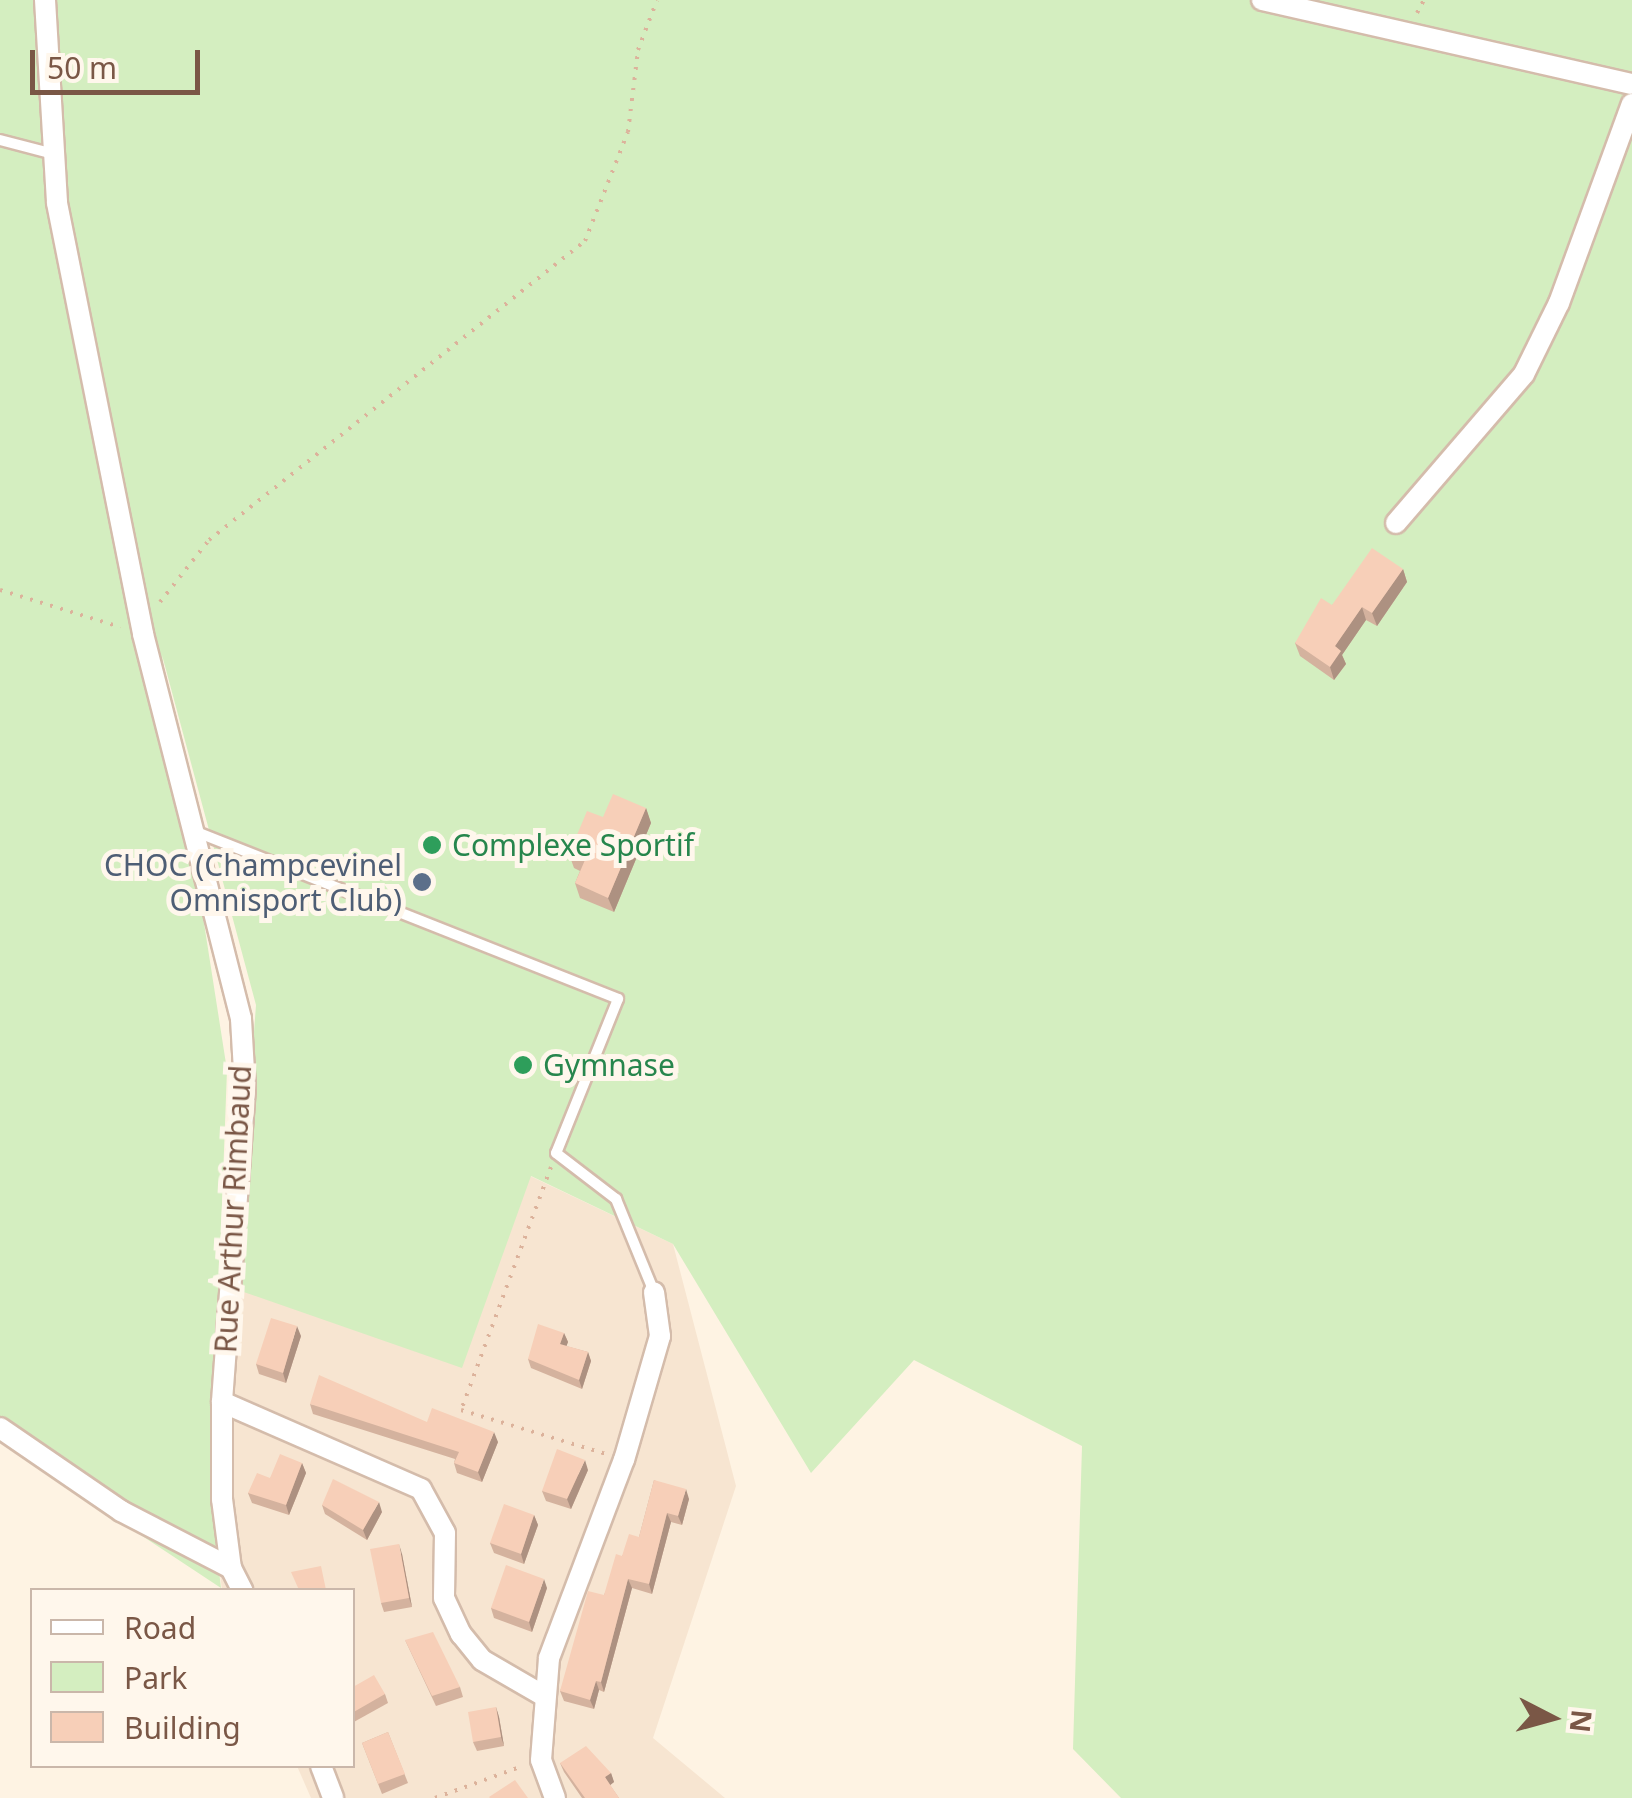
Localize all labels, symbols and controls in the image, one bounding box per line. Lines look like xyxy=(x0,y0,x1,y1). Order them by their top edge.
scale bar xyxy=(35,30,205,92)
text: 50 m xyxy=(47,47,117,88)
place label: Complexe Sportif xyxy=(452,827,694,863)
marker: Complexe Sportif xyxy=(421,834,443,856)
place label: CHOC (Champcevinel Omnisport Club) xyxy=(104,847,402,918)
marker: CHOC (Champcevinel Omnisport Club) xyxy=(411,871,433,893)
place label: Gymnase xyxy=(543,1047,675,1083)
marker: Gymnase xyxy=(512,1054,534,1076)
street label: Rue Arthur Rimbaud xyxy=(207,1064,259,1354)
legend xyxy=(30,1588,355,1768)
text: Road xyxy=(124,1607,196,1648)
text: Park xyxy=(124,1657,187,1698)
north arrow xyxy=(1502,1668,1602,1768)
text: Building xyxy=(124,1707,241,1748)
text: N xyxy=(1562,1708,1602,1734)

